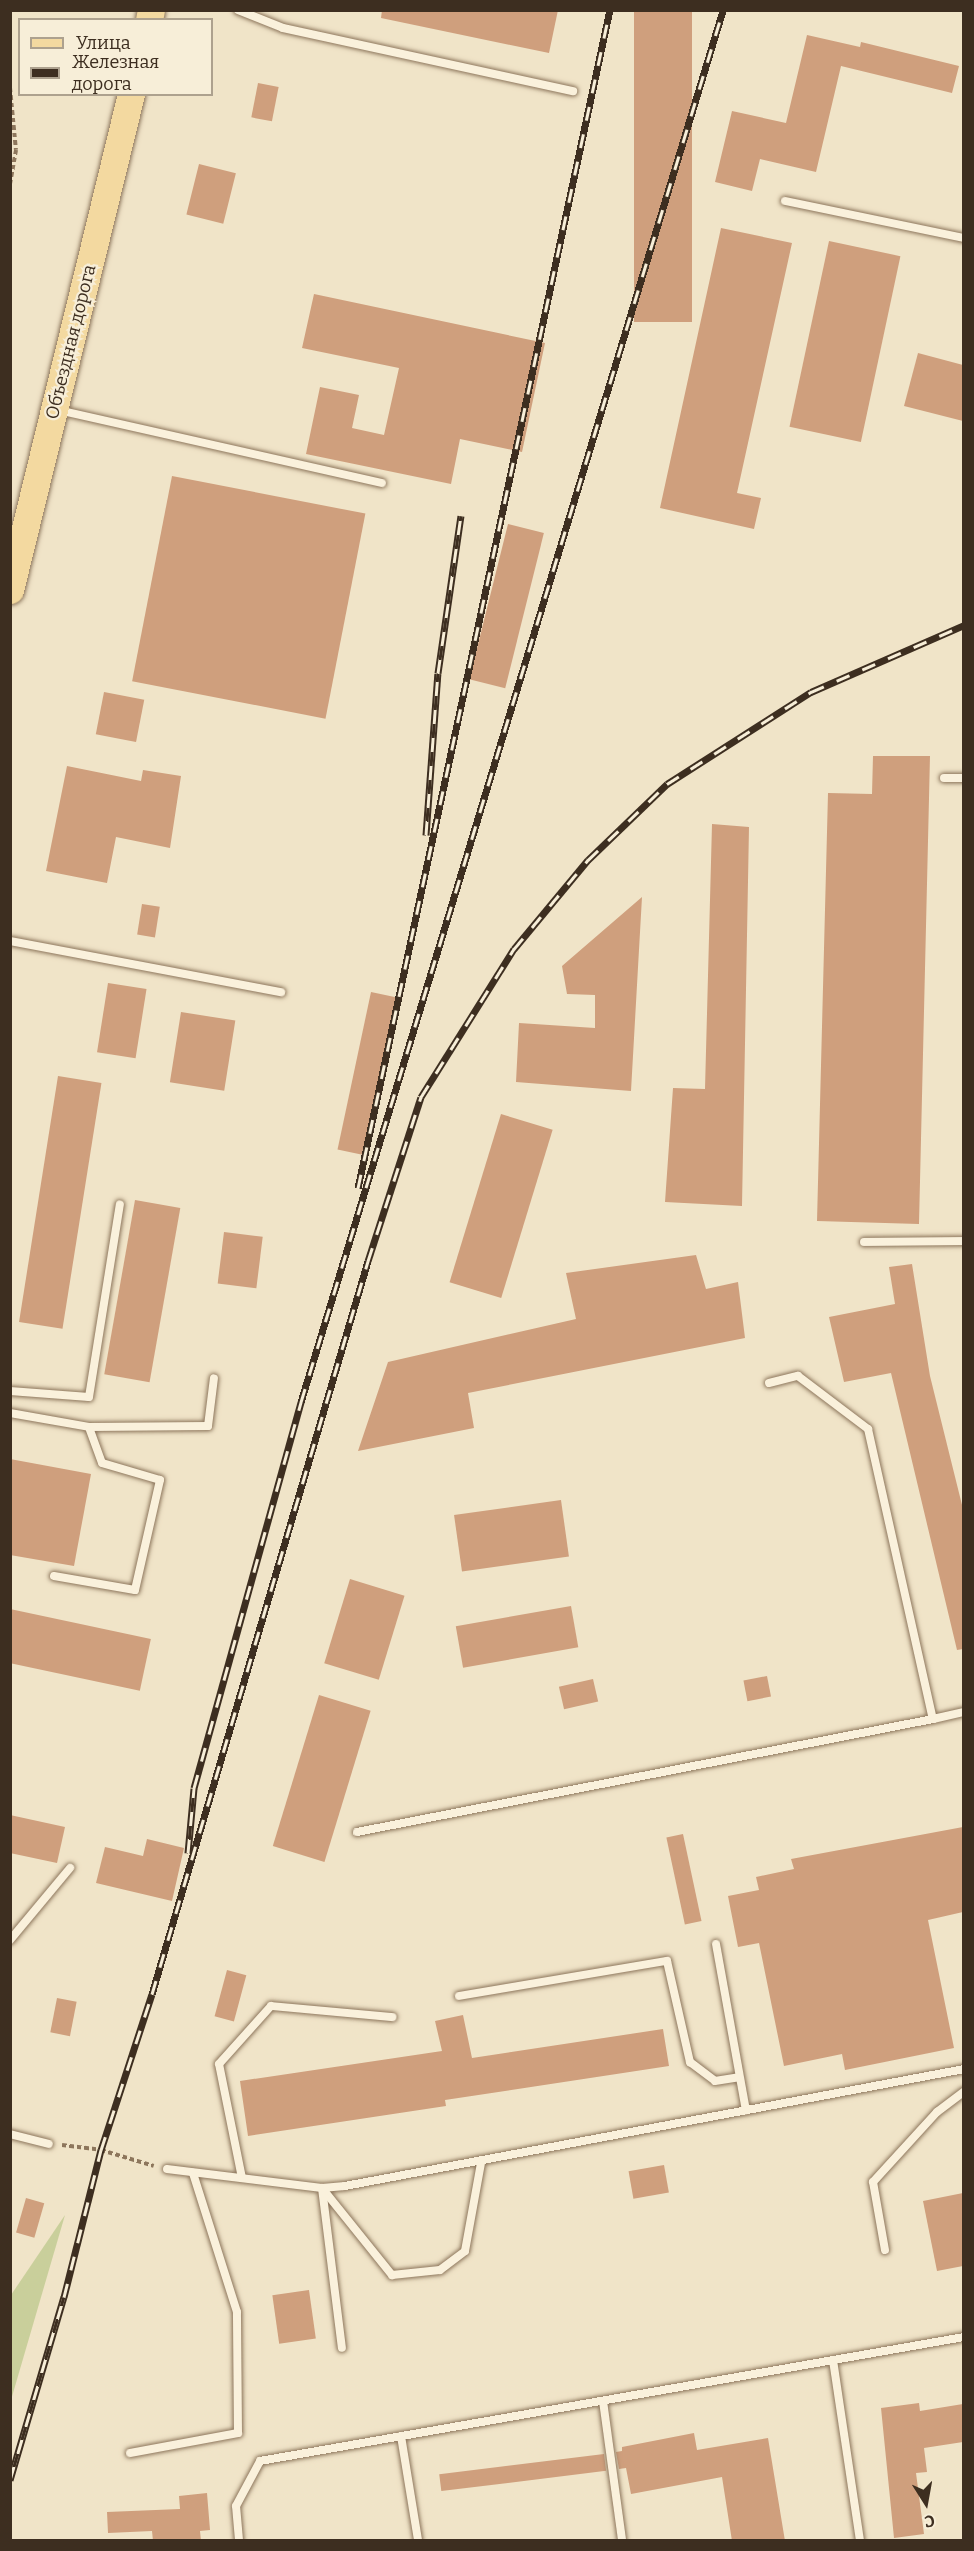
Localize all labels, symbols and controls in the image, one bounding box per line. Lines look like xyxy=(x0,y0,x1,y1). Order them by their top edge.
legend xyxy=(18,18,213,96)
text: Улица xyxy=(76,32,131,54)
text: Железная дорога xyxy=(72,51,159,95)
street label: Объездная дорога xyxy=(41,263,101,421)
north arrow xyxy=(896,2473,956,2533)
text: С xyxy=(923,2511,936,2531)

